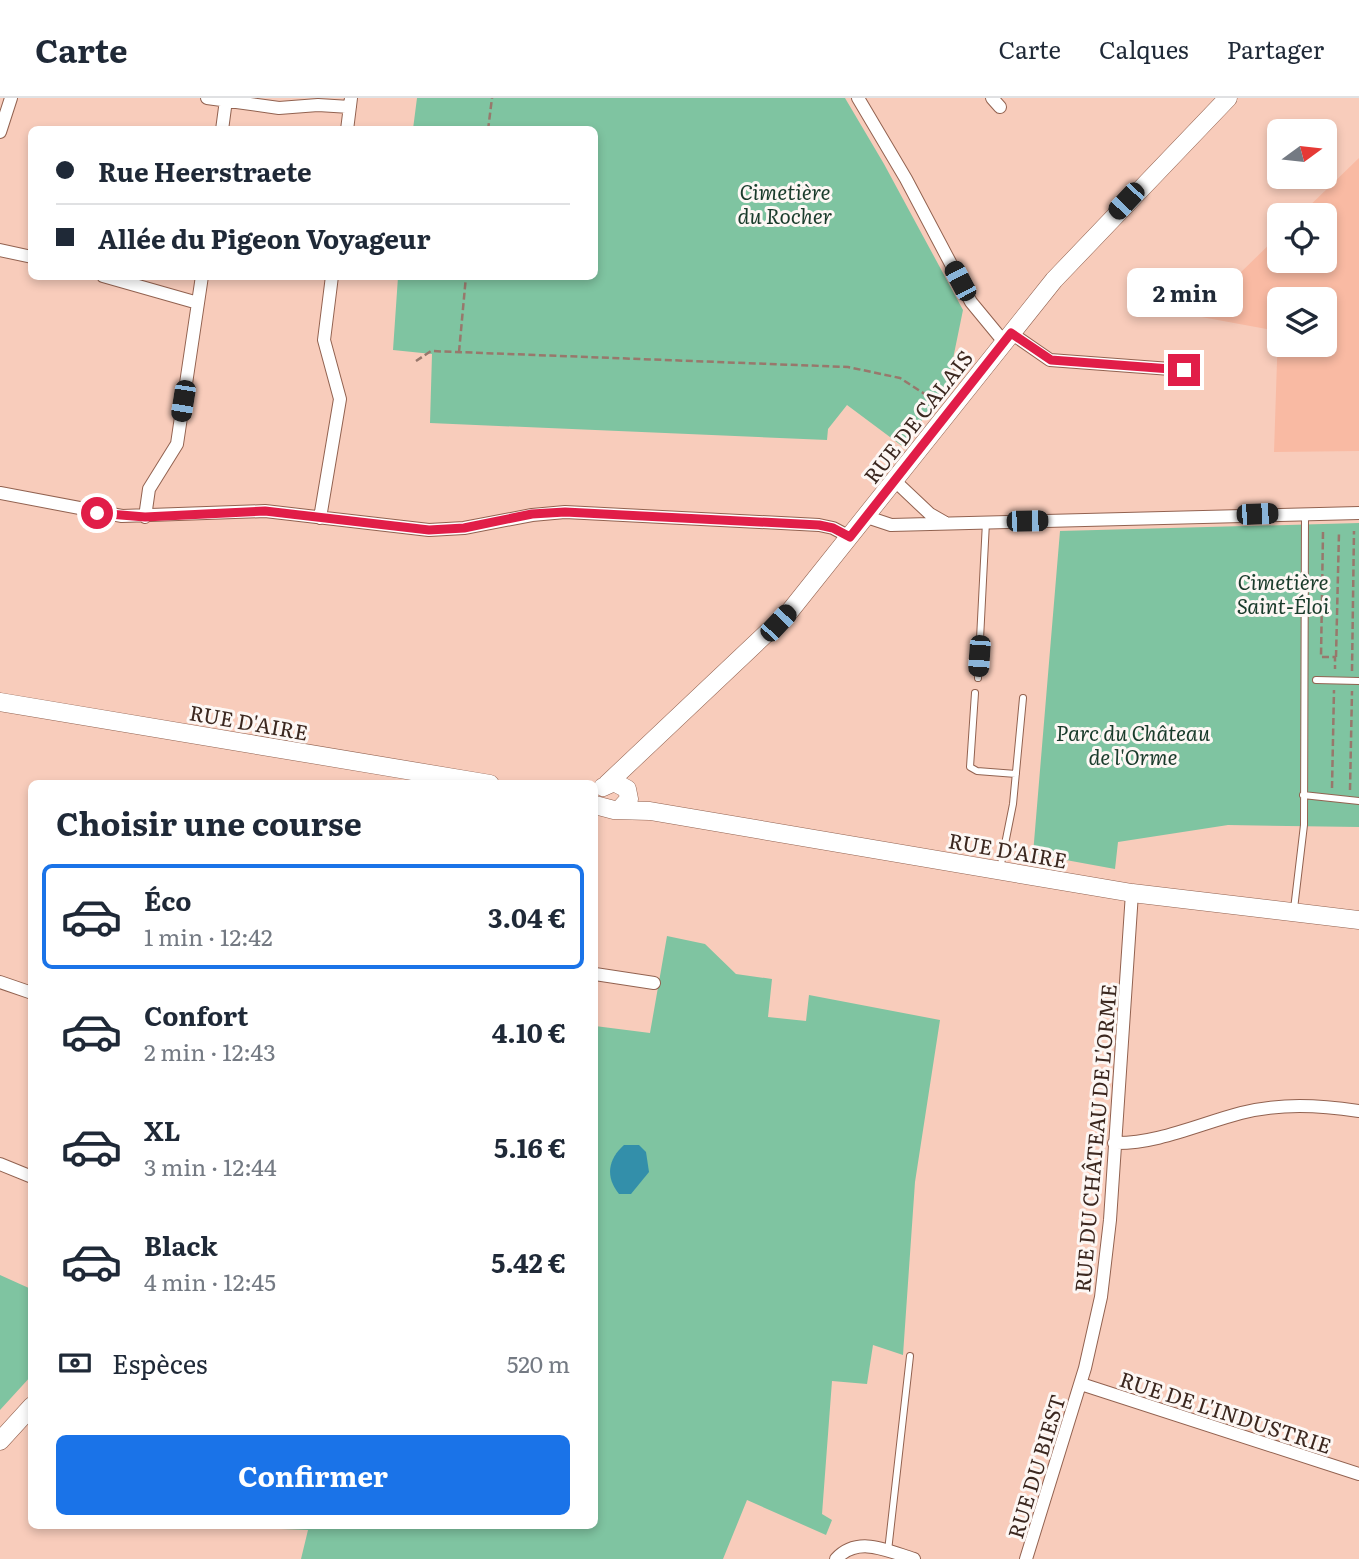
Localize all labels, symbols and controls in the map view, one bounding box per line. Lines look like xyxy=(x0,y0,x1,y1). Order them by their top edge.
text: Carte xyxy=(35,24,128,73)
text: Carte xyxy=(998,31,1061,66)
text: Calques xyxy=(1099,31,1189,66)
text: Partager xyxy=(1227,31,1324,66)
north arrow xyxy=(1267,119,1337,189)
map controls xyxy=(1267,119,1337,357)
text: Rue Heerstraete xyxy=(98,151,312,190)
park label: Cimetière du Rocher xyxy=(738,175,833,230)
car xyxy=(1104,178,1149,224)
button: locate xyxy=(1267,203,1337,273)
text: Allée du Pigeon Voyageur xyxy=(98,218,431,257)
car xyxy=(941,258,980,304)
callout: 2 min xyxy=(1126,268,1242,317)
text: 2 min xyxy=(1153,275,1217,309)
button: layers xyxy=(1267,287,1337,357)
street label: RUE DE CALAIS xyxy=(855,343,979,489)
route end xyxy=(1168,354,1200,386)
car xyxy=(170,379,197,423)
route start xyxy=(81,497,113,529)
car xyxy=(1236,503,1279,525)
car xyxy=(1006,510,1049,532)
park label: Cimetière Saint-Éloi xyxy=(1237,565,1330,620)
car xyxy=(756,600,801,646)
car xyxy=(968,634,991,678)
street label: RUE D'AIRE xyxy=(187,695,311,747)
park label: Parc du Château de l'Orme xyxy=(1056,716,1211,771)
text: Choisir une course xyxy=(56,798,362,846)
street label: RUE D'AIRE xyxy=(946,823,1070,875)
text: Éco xyxy=(144,880,192,919)
icon: car xyxy=(60,885,123,948)
text: 3.04 € xyxy=(488,897,566,936)
text: 1 min · 12:42 xyxy=(144,919,273,953)
street label: RUE DU CHÂTEAU DE L'ORME xyxy=(1065,982,1123,1294)
text: Confort xyxy=(144,995,248,1034)
icon: car xyxy=(60,1000,123,1063)
text: 4.10 € xyxy=(492,1012,566,1051)
text: 2 min · 12:43 xyxy=(144,1034,276,1068)
text: XL xyxy=(144,1110,181,1149)
icon: car xyxy=(60,1115,123,1178)
text: 5.16 € xyxy=(494,1127,566,1166)
text: 3 min · 12:44 xyxy=(144,1149,277,1183)
text: Black xyxy=(144,1225,218,1264)
icon: car xyxy=(60,1230,123,1293)
text: 5.42 € xyxy=(491,1242,566,1281)
text: 4 min · 12:45 xyxy=(144,1264,276,1298)
text: Espèces xyxy=(112,1343,208,1382)
icon: cash xyxy=(56,1344,94,1382)
text: 520 m xyxy=(507,1346,570,1380)
street label: RUE DE L'INDUSTRIE xyxy=(1116,1362,1336,1460)
street label: RUE DU BIEST xyxy=(998,1390,1072,1542)
button: Confirmer xyxy=(56,1435,570,1515)

